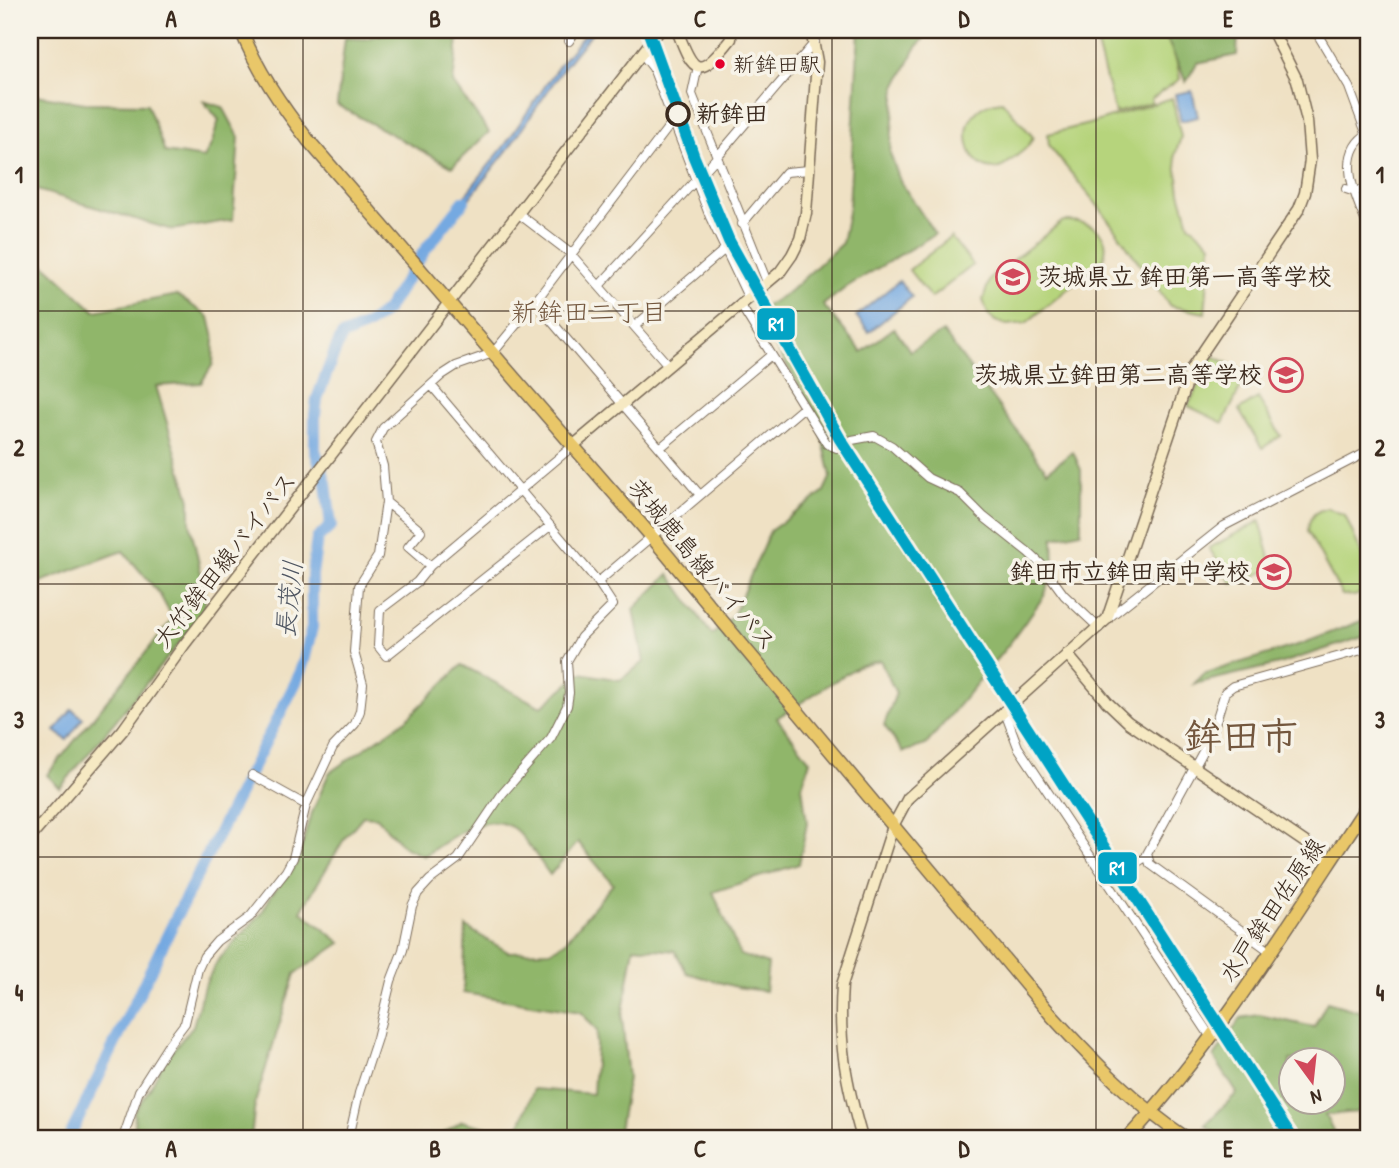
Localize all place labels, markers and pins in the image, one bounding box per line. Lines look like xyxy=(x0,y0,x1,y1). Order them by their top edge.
place label: 新鉾田駅 xyxy=(733,49,821,79)
marker: 新鉾田駅 xyxy=(713,57,727,71)
place label: 新鉾田 xyxy=(696,97,768,129)
marker: 新鉾田 xyxy=(666,102,690,126)
school or university icon: 茨城県立 鉾田第一高等学校 xyxy=(994,258,1032,296)
place label: 茨城県立 鉾田第一高等学校 xyxy=(1038,260,1332,292)
school or university icon: 茨城県立鉾田第二高等学校 xyxy=(1267,356,1305,394)
place label: 茨城県立鉾田第二高等学校 xyxy=(974,358,1262,390)
school or university icon: 鉾田市立鉾田南中学校 xyxy=(1255,553,1293,591)
place label: 鉾田市立鉾田南中学校 xyxy=(1010,555,1250,587)

